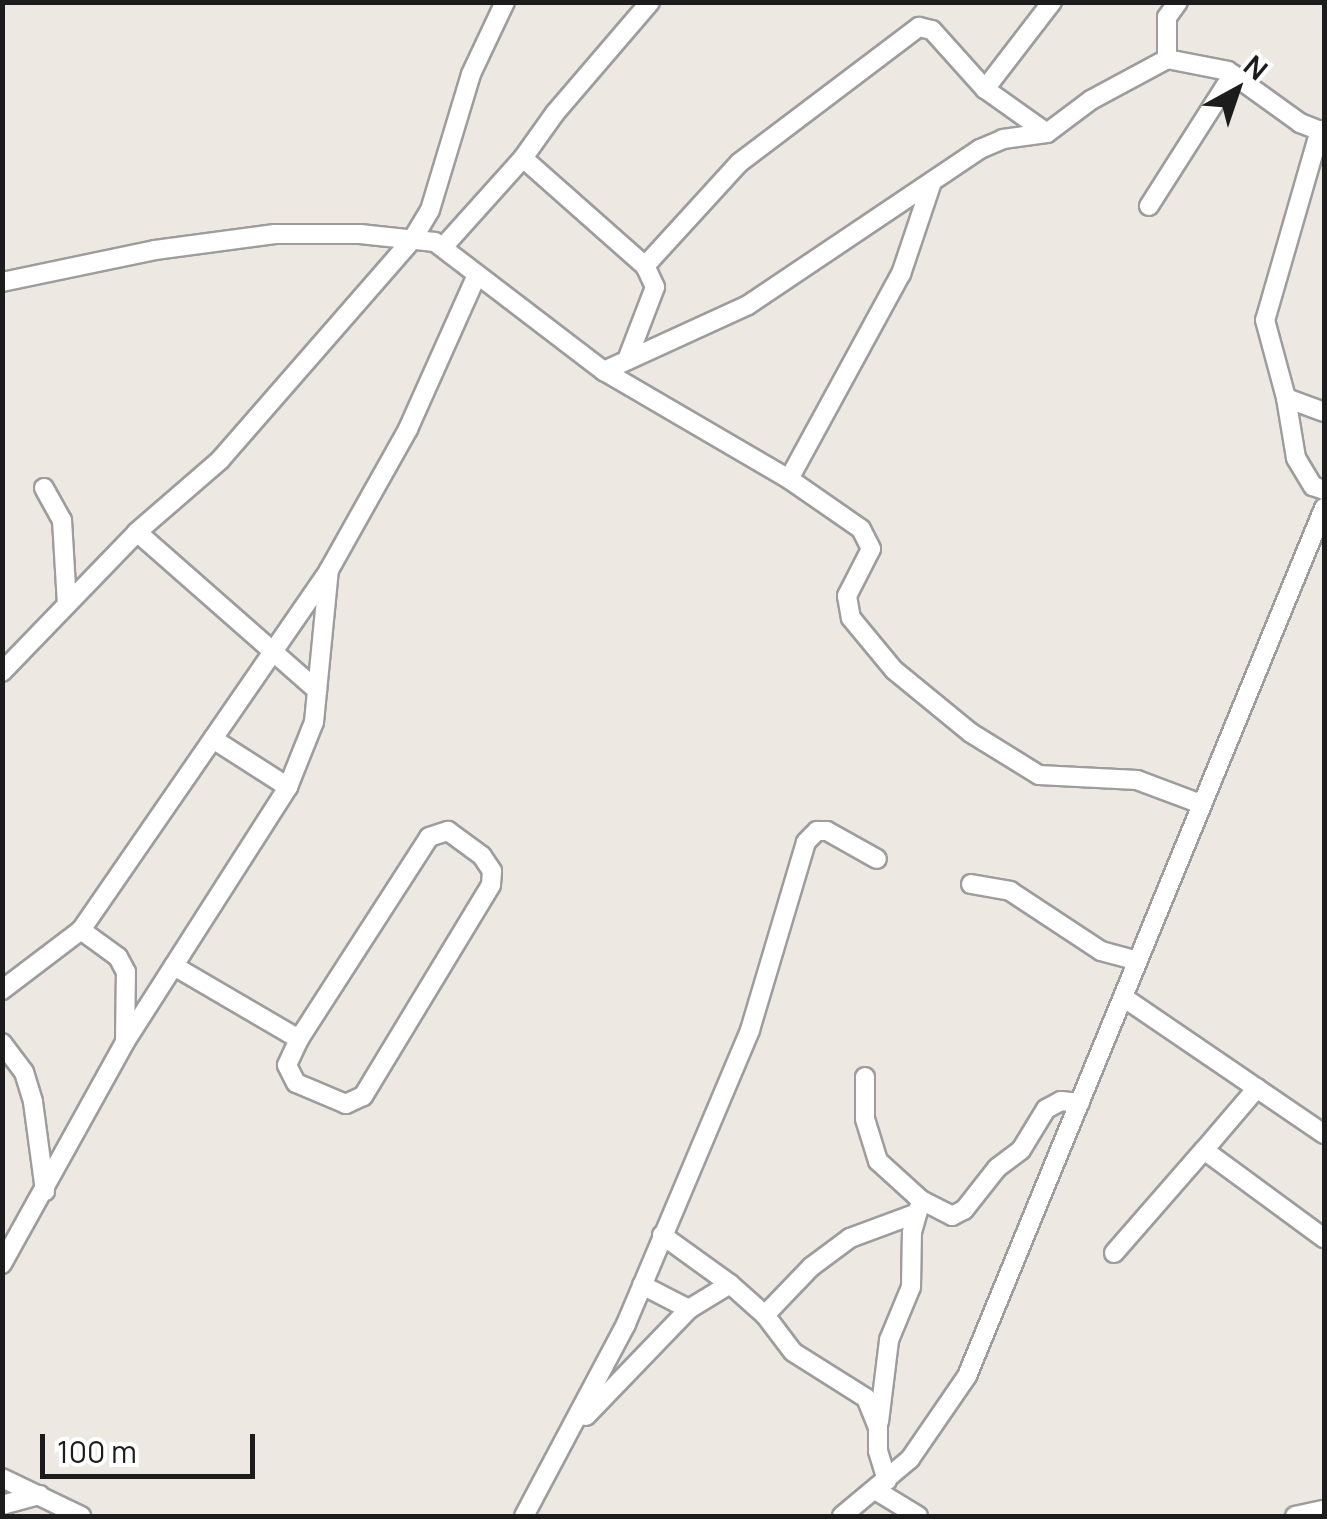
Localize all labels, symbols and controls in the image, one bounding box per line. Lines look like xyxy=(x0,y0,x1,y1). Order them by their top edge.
north arrow xyxy=(1187,40,1287,140)
text: N xyxy=(1236,46,1276,88)
scale bar xyxy=(45,1414,260,1476)
text: 100 m xyxy=(57,1431,137,1472)

